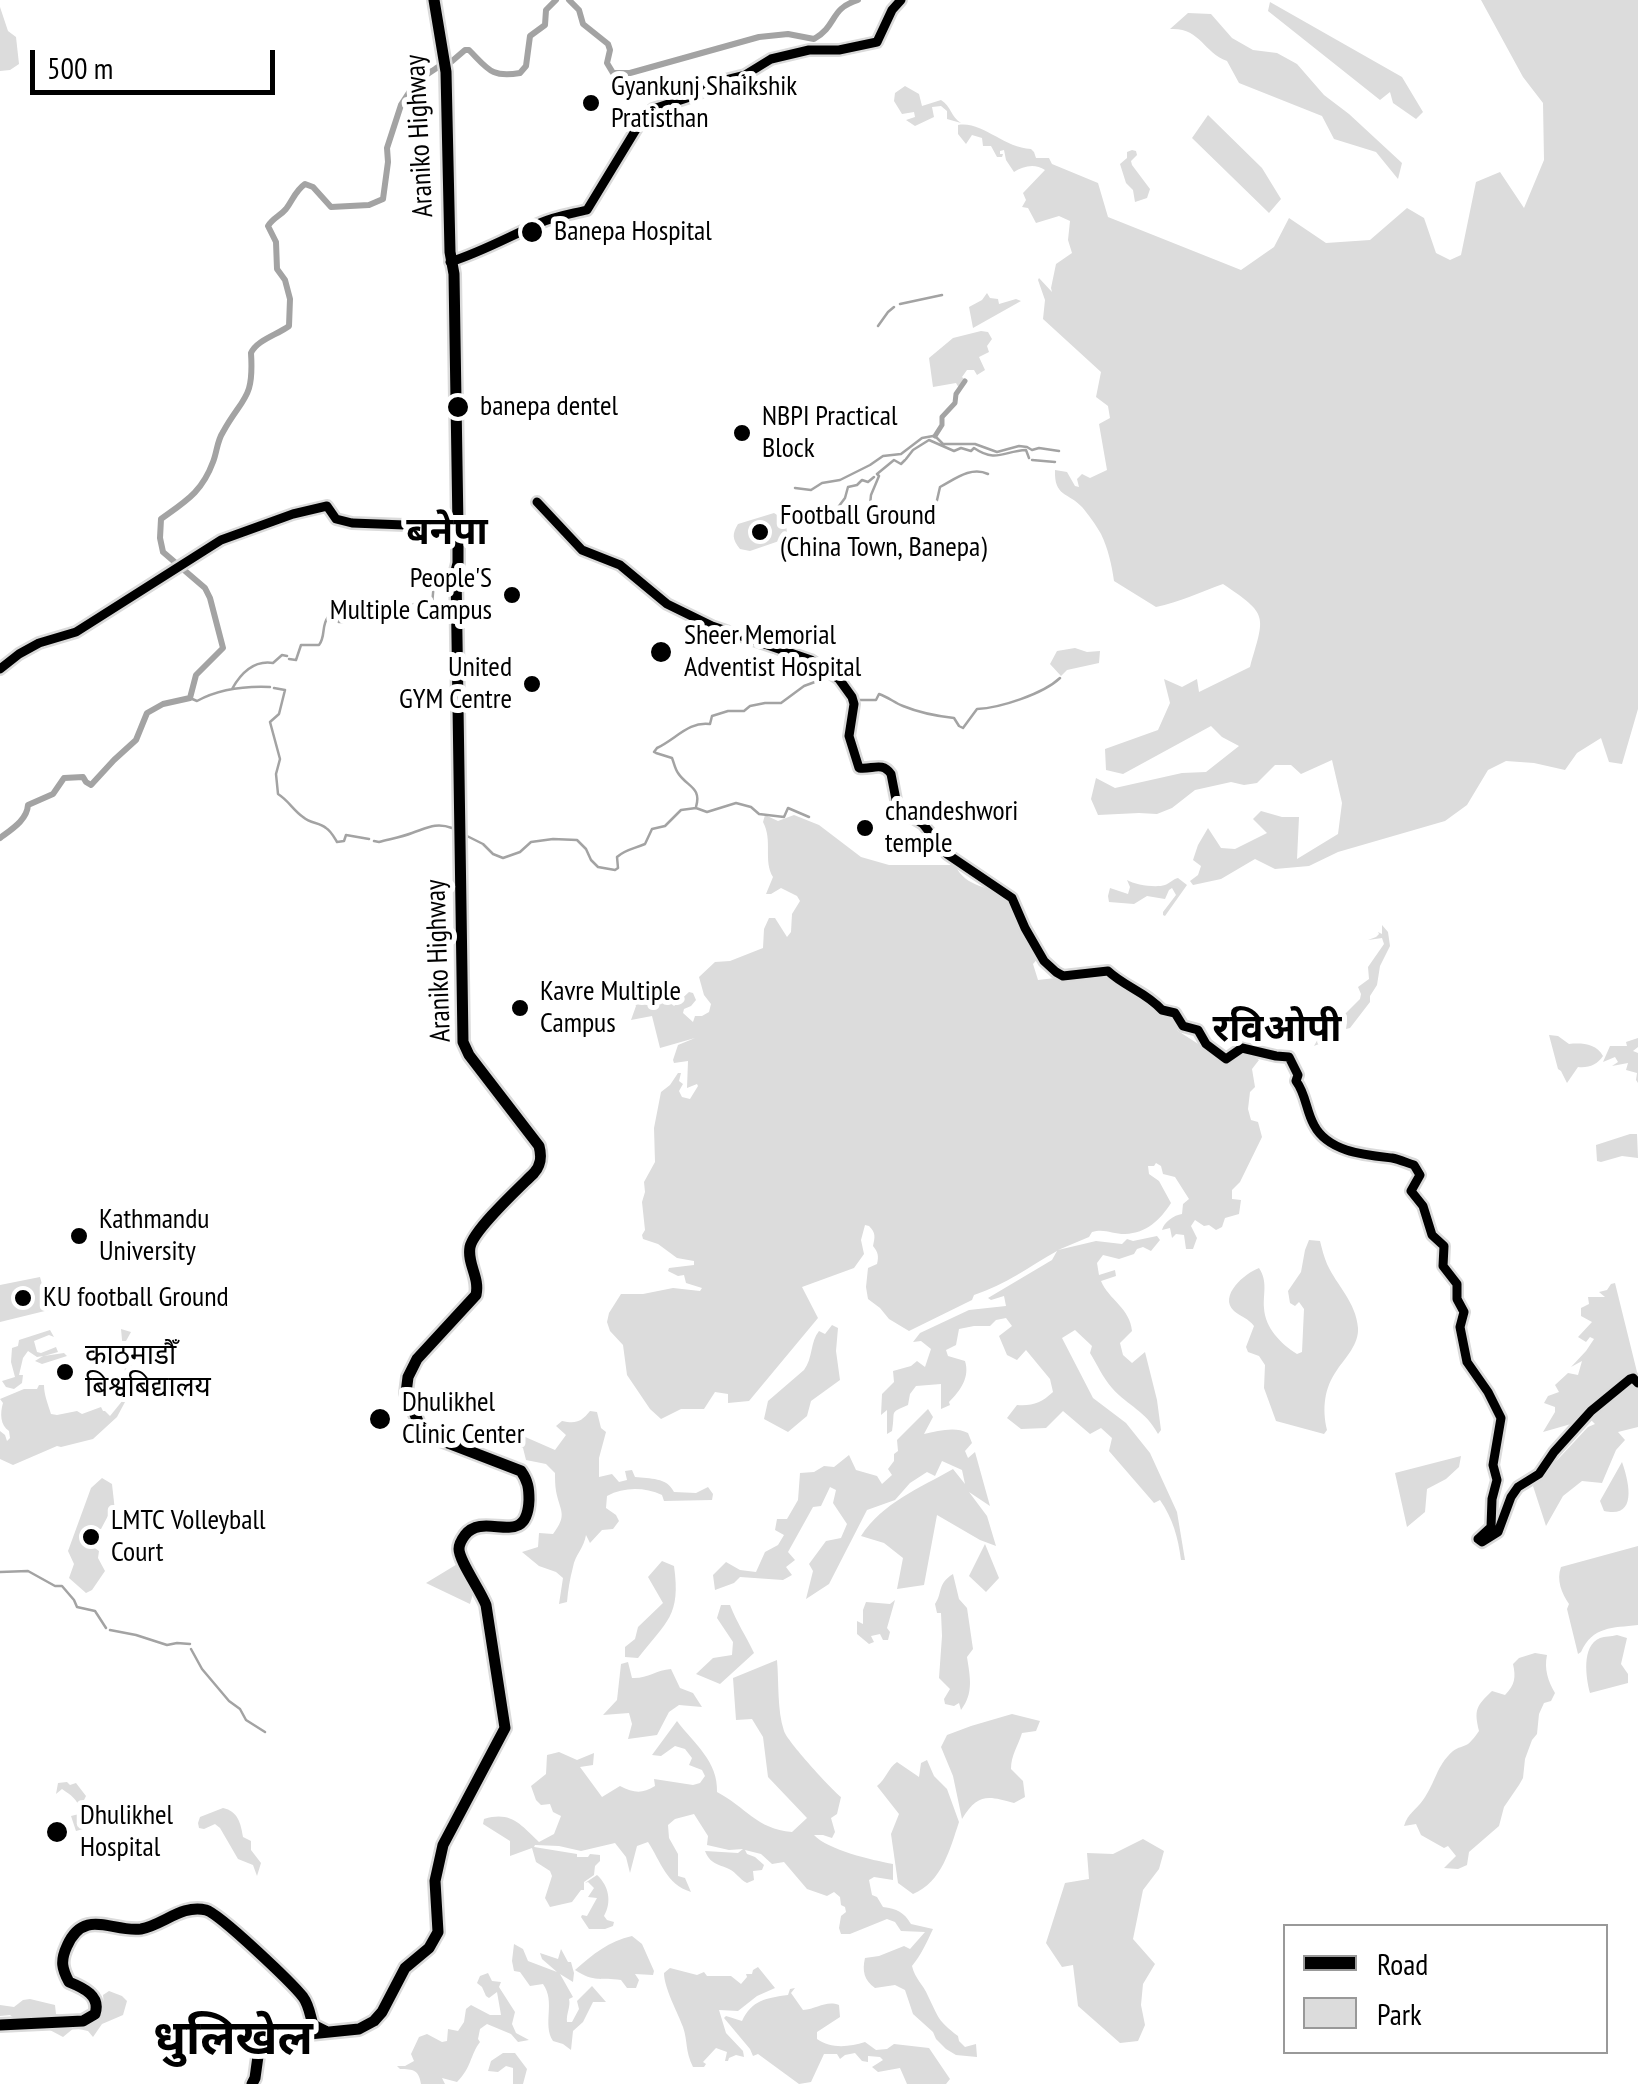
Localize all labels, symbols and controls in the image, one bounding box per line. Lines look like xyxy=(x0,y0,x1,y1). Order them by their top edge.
scale bar xyxy=(35,30,280,92)
text: 500 m xyxy=(47,48,113,87)
street label: Araniko Highway xyxy=(399,54,441,218)
place label: Gyankunj Shaikshik Pratisthan xyxy=(611,70,797,136)
marker: Gyankunj Shaikshik Pratisthan xyxy=(580,92,602,114)
place label: Banepa Hospital xyxy=(554,215,712,249)
marker: Banepa Hospital xyxy=(519,219,545,245)
place label: banepa dentel xyxy=(480,390,618,424)
marker: banepa dentel xyxy=(445,394,471,420)
place label: NBPI Practical Block xyxy=(762,400,898,466)
marker: NBPI Practical Block xyxy=(731,422,753,444)
place label: Football Ground (China Town, Banepa) xyxy=(780,499,987,565)
district label: बनेपा xyxy=(406,510,488,556)
marker: Football Ground (China Town, Banepa) xyxy=(749,521,771,543)
place label: People'S Multiple Campus xyxy=(330,562,492,628)
marker: People'S Multiple Campus xyxy=(501,584,523,606)
place label: Sheer Memorial Adventist Hospital xyxy=(684,619,861,685)
marker: Sheer Memorial Adventist Hospital xyxy=(648,639,674,665)
place label: United GYM Centre xyxy=(399,651,512,717)
marker: United GYM Centre xyxy=(521,673,543,695)
place label: chandeshwori temple xyxy=(885,795,1018,861)
marker: chandeshwori temple xyxy=(854,817,876,839)
street label: Araniko Highway xyxy=(419,879,459,1043)
place label: Kavre Multiple Campus xyxy=(540,975,681,1041)
marker: Kavre Multiple Campus xyxy=(509,997,531,1019)
district label: रविओपी xyxy=(1213,1007,1341,1053)
place label: Kathmandu University xyxy=(99,1203,209,1269)
marker: Kathmandu University xyxy=(68,1225,90,1247)
place label: KU football Ground xyxy=(43,1281,229,1315)
marker: KU football Ground xyxy=(12,1287,34,1309)
place label: काठमाडौँ बिश्वबिद्यालय xyxy=(85,1339,211,1405)
marker: काठमाडौँ बिश्वबिद्यालय xyxy=(54,1361,76,1383)
place label: Dhulikhel Clinic Center xyxy=(402,1386,524,1452)
marker: Dhulikhel Clinic Center xyxy=(367,1406,393,1432)
place label: LMTC Volleyball Court xyxy=(111,1504,265,1570)
marker: LMTC Volleyball Court xyxy=(80,1526,102,1548)
place label: Dhulikhel Hospital xyxy=(80,1799,173,1865)
marker: Dhulikhel Hospital xyxy=(44,1819,70,1845)
legend xyxy=(1283,1924,1608,2054)
text: Road xyxy=(1377,1944,1428,1983)
text: Park xyxy=(1377,1994,1422,2033)
district label: धुलिखेल xyxy=(153,2011,313,2069)

